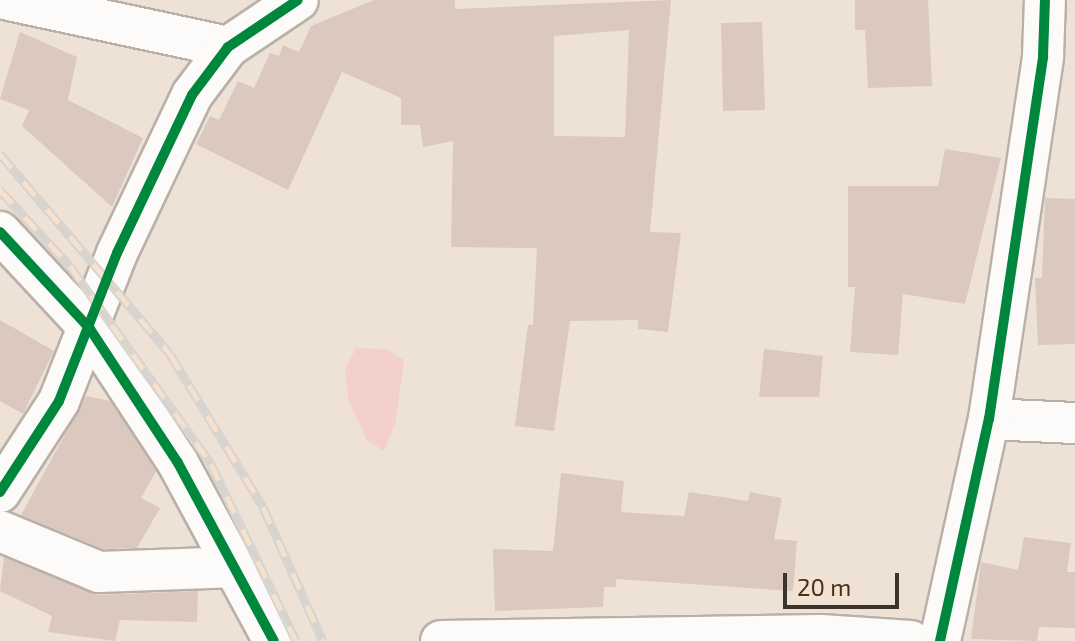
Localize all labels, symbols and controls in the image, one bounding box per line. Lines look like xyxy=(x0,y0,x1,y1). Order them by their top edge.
scale bar xyxy=(787,557,903,607)
text: 20 m xyxy=(797,572,851,601)

